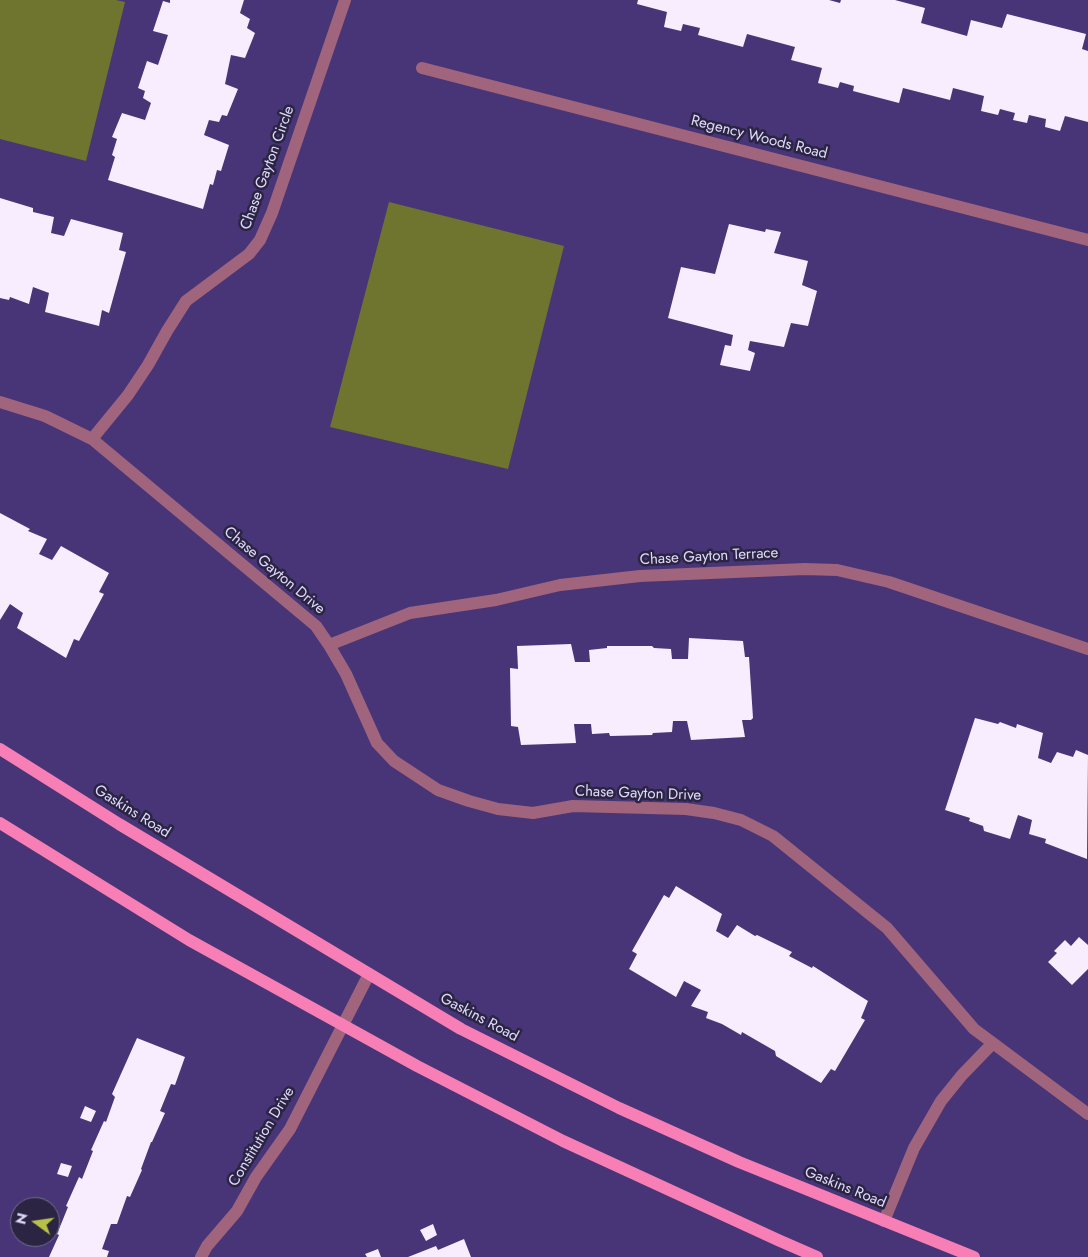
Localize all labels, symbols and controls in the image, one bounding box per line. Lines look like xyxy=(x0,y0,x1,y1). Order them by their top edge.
street label: Chase Gayton Circle xyxy=(237,104,299,232)
street label: Regency Woods Road xyxy=(689,112,829,164)
street label: Chase Gayton Drive xyxy=(220,523,328,619)
street label: Chase Gayton Terrace xyxy=(639,544,779,570)
street label: Gaskins Road xyxy=(91,782,173,842)
street label: Chase Gayton Drive xyxy=(574,783,702,805)
street label: Gaskins Road xyxy=(437,990,521,1046)
street label: Constitution Drive xyxy=(225,1084,299,1190)
street label: Gaskins Road xyxy=(802,1164,888,1212)
north arrow xyxy=(10,1197,60,1247)
text: N xyxy=(10,1211,32,1226)

